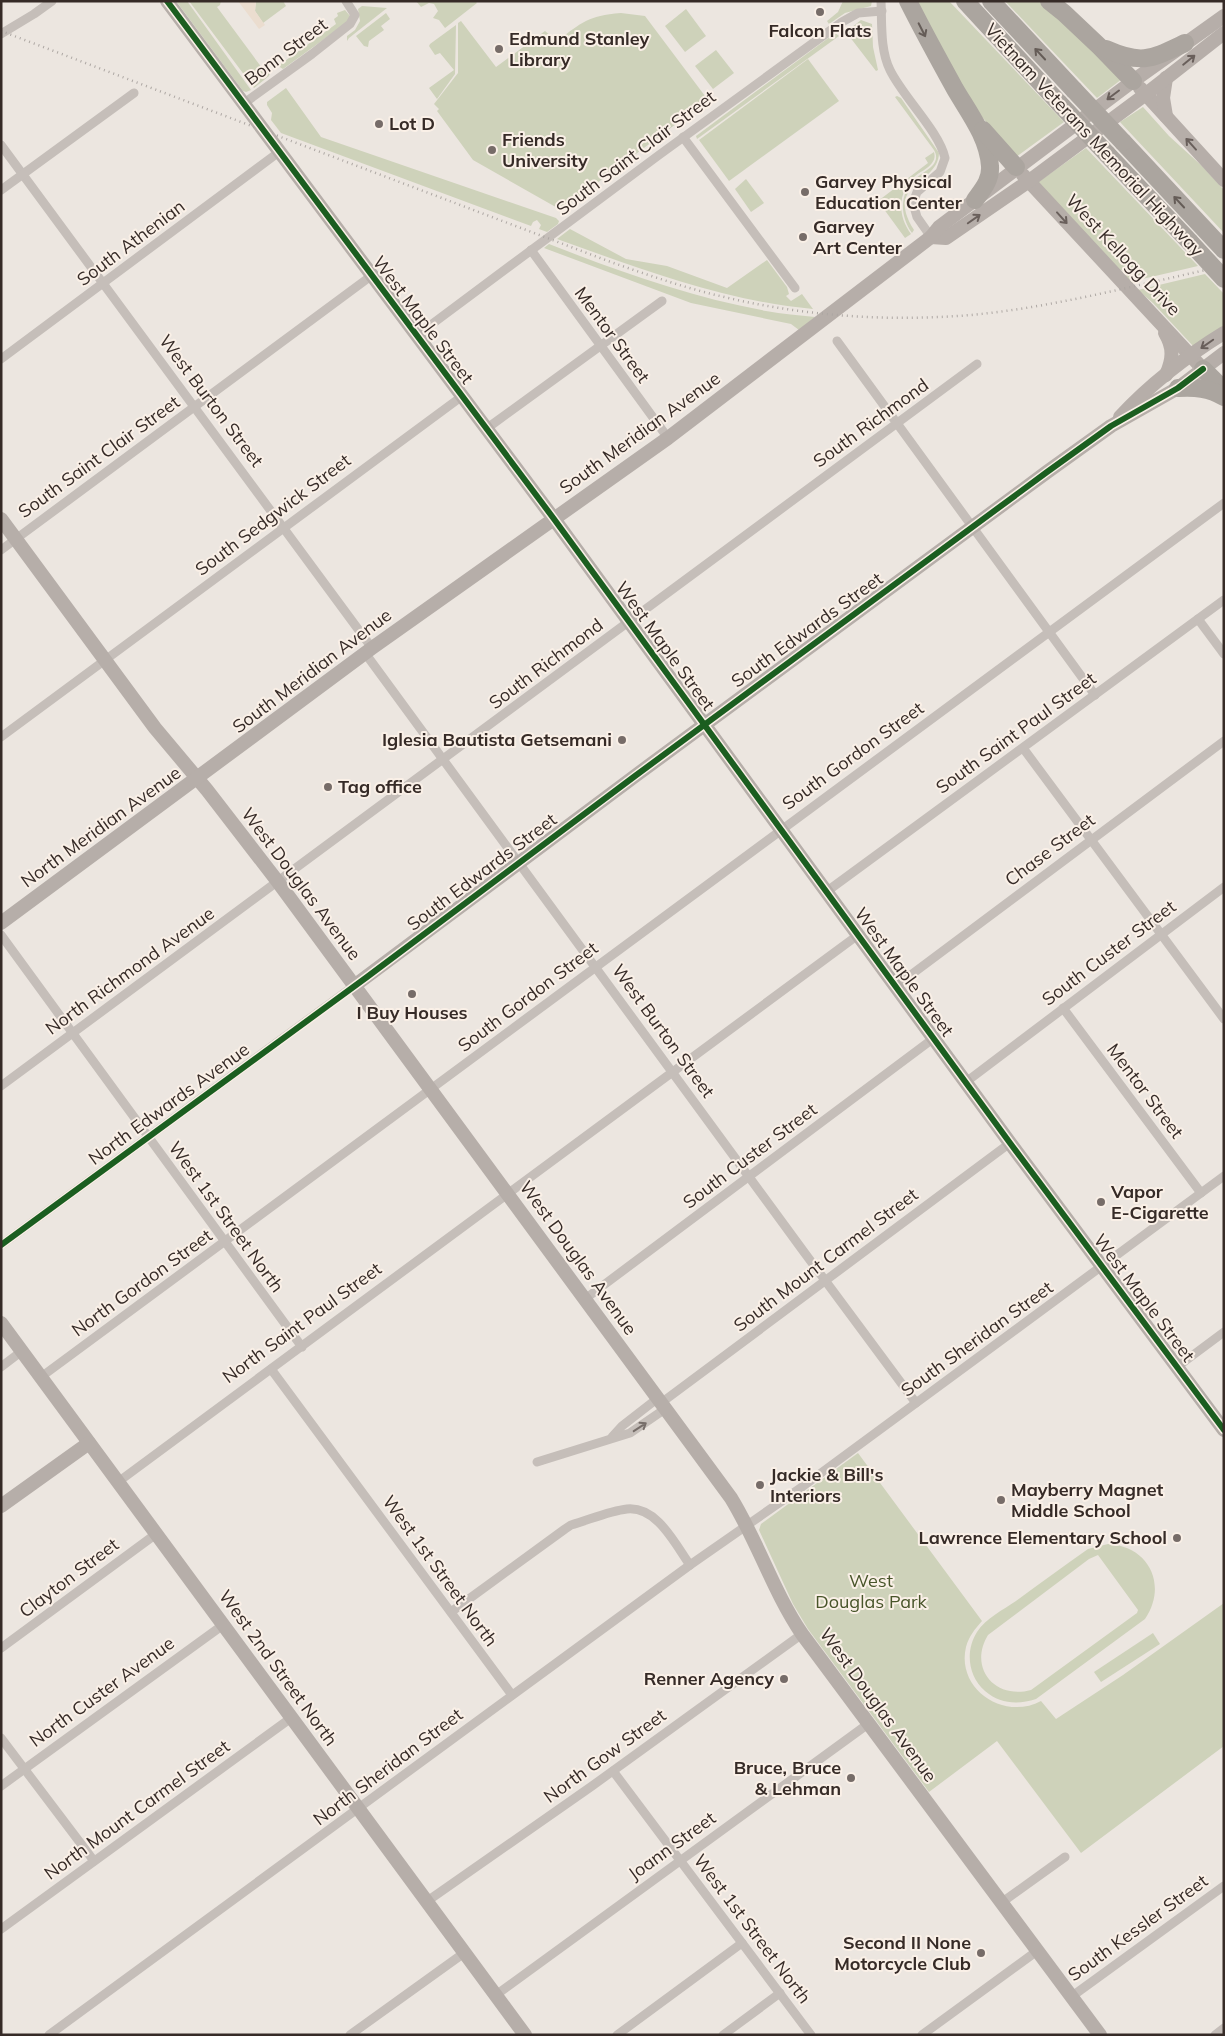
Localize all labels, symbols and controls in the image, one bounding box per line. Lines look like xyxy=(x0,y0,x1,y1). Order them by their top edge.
marker: Falcon Flats xyxy=(814,6,826,18)
street label: Bonn Street xyxy=(240,13,332,90)
street label: Vietnam Veterans Memorial Highway xyxy=(980,18,1209,261)
place label: Falcon Flats xyxy=(768,19,872,42)
one-way arrow xyxy=(917,22,927,37)
place label: Edmund Stanley Library xyxy=(509,27,649,71)
marker: Edmund Stanley Library xyxy=(493,43,505,55)
one-way arrow xyxy=(1034,48,1046,61)
one-way arrow xyxy=(1182,54,1195,65)
street label: South Saint Clair Street xyxy=(551,85,720,220)
one-way arrow xyxy=(1107,90,1120,101)
place label: Lot D xyxy=(389,112,435,135)
marker: Lot D xyxy=(373,118,385,130)
place label: Friends University xyxy=(502,128,588,172)
one-way arrow xyxy=(1185,137,1197,150)
marker: Friends University xyxy=(486,144,498,156)
place label: Garvey Physical Education Center xyxy=(815,170,963,214)
marker: Garvey Physical Education Center xyxy=(799,186,811,198)
street label: West Kellogg Drive xyxy=(1061,189,1186,320)
street label: South Athenian xyxy=(72,195,189,291)
one-way arrow xyxy=(1173,196,1185,208)
one-way arrow xyxy=(1056,211,1068,224)
one-way arrow xyxy=(966,214,980,224)
place label: Garvey Art Center xyxy=(813,215,903,259)
marker: Garvey Art Center xyxy=(797,231,809,243)
street label: West Maple Street xyxy=(368,251,479,388)
street label: Mentor Street xyxy=(570,282,655,387)
street label: West Burton Street xyxy=(154,330,269,471)
one-way arrow xyxy=(1201,339,1215,349)
street label: South Meridian Avenue xyxy=(555,366,725,499)
street label: South Richmond xyxy=(809,373,933,472)
street label: South Saint Clair Street xyxy=(13,390,184,523)
street label: South Sedgwick Street xyxy=(190,449,355,581)
street label: South Edwards Street xyxy=(726,567,887,692)
street label: West Maple Street xyxy=(611,577,720,715)
street label: South Meridian Avenue xyxy=(228,603,396,738)
street label: South Richmond xyxy=(484,613,607,714)
street label: South Saint Paul Street xyxy=(931,667,1100,798)
street label: South Gordon Street xyxy=(777,697,928,815)
place label: Iglesia Bautista Getsemani xyxy=(382,728,612,751)
marker: Iglesia Bautista Getsemani xyxy=(616,734,628,746)
street label: North Meridian Avenue xyxy=(16,761,185,892)
place label: Tag office xyxy=(338,775,422,798)
marker: Tag office xyxy=(322,781,334,793)
street label: West Douglas Avenue xyxy=(237,803,366,964)
street label: South Edwards Street xyxy=(402,808,561,935)
street label: Chase Street xyxy=(1000,808,1099,891)
street label: South Custer Street xyxy=(1037,895,1180,1010)
street label: North Richmond Avenue xyxy=(41,902,219,1040)
street label: West Maple Street xyxy=(850,903,959,1041)
street label: South Gordon Street xyxy=(453,936,602,1057)
street label: West Burton Street xyxy=(607,959,720,1102)
marker: I Buy Houses xyxy=(406,988,418,1000)
place label: I Buy Houses xyxy=(356,1001,468,1024)
street label: North Edwards Avenue xyxy=(84,1037,254,1170)
street label: Mentor Street xyxy=(1102,1039,1189,1143)
street label: South Custer Street xyxy=(678,1098,821,1213)
street label: West 1st Street North xyxy=(164,1137,289,1297)
street label: West Douglas Avenue xyxy=(515,1176,642,1339)
place label: Vapor E-Cigarette xyxy=(1110,1180,1209,1224)
street label: South Mount Carmel Street xyxy=(729,1183,922,1336)
marker: Vapor E-Cigarette xyxy=(1095,1196,1107,1208)
street label: North Gordon Street xyxy=(67,1224,217,1341)
street label: West Maple Street xyxy=(1089,1229,1200,1366)
street label: North Saint Paul Street xyxy=(218,1257,386,1388)
street label: South Sheridan Street xyxy=(896,1276,1057,1402)
one-way arrow xyxy=(633,1421,647,1431)
place label: Jackie & Bill's Interiors xyxy=(770,1463,883,1507)
place label: Mayberry Magnet Middle School xyxy=(1011,1478,1164,1522)
marker: Jackie & Bill's Interiors xyxy=(754,1479,766,1491)
street label: West 1st Street North xyxy=(378,1491,503,1651)
marker: Mayberry Magnet Middle School xyxy=(995,1494,1007,1506)
place label: Lawrence Elementary School xyxy=(919,1526,1167,1549)
marker: Lawrence Elementary School xyxy=(1171,1532,1183,1544)
street label: Clayton Street xyxy=(14,1533,123,1622)
park label: West Douglas Park xyxy=(815,1569,928,1613)
street label: West 2nd Street North xyxy=(214,1585,343,1750)
street label: West Douglas Avenue xyxy=(815,1623,942,1786)
street label: North Custer Avenue xyxy=(25,1631,179,1752)
place label: Renner Agency xyxy=(644,1667,774,1690)
marker: Renner Agency xyxy=(778,1673,790,1685)
street label: North Sheridan Street xyxy=(308,1703,467,1830)
street label: North Gow Street xyxy=(539,1703,670,1808)
street label: North Mount Carmel Street xyxy=(39,1735,234,1885)
place label: Bruce, Bruce & Lehman xyxy=(734,1756,841,1800)
marker: Bruce, Bruce & Lehman xyxy=(845,1772,857,1784)
street label: Joann Street xyxy=(623,1806,720,1885)
street label: West 1st Street North xyxy=(689,1849,816,2008)
street label: South Kessler Street xyxy=(1063,1869,1212,1986)
place label: Second II None Motorcycle Club xyxy=(834,1931,971,1975)
marker: Second II None Motorcycle Club xyxy=(975,1947,987,1959)

